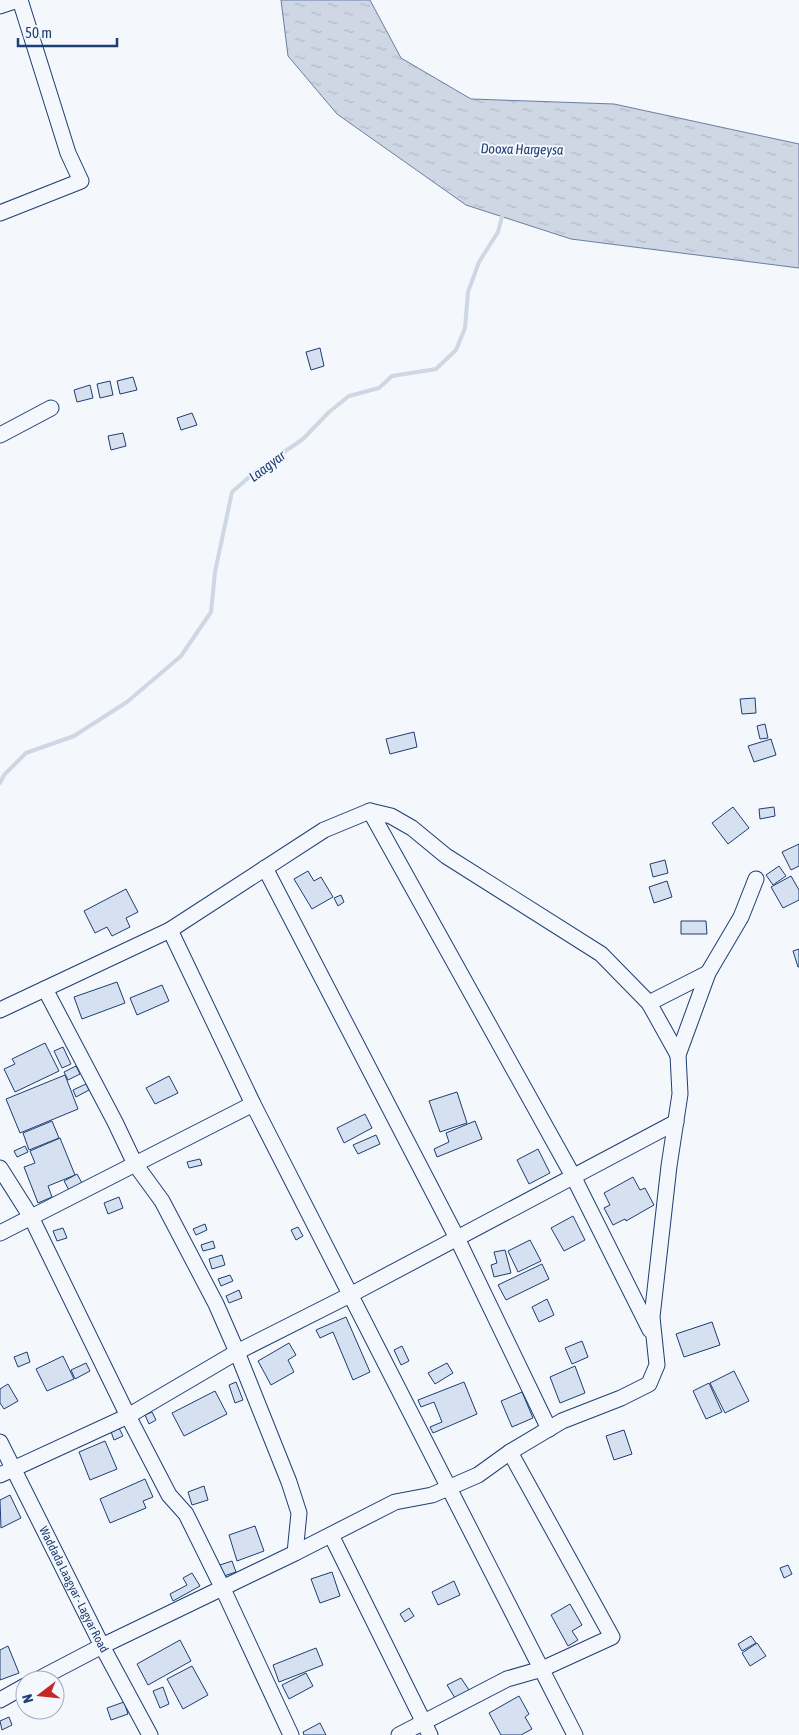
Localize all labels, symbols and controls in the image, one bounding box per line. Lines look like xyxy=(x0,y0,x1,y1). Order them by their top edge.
scale bar xyxy=(18,15,116,47)
text: 50 m xyxy=(25,24,52,41)
water label: Dooxa Hargeysa xyxy=(480,140,564,158)
water label: Laagyar xyxy=(246,447,289,485)
street label: Waddada Laagyar - Lagyar Road xyxy=(36,1524,111,1655)
north arrow xyxy=(15,1670,65,1720)
text: N xyxy=(19,1692,36,1705)

